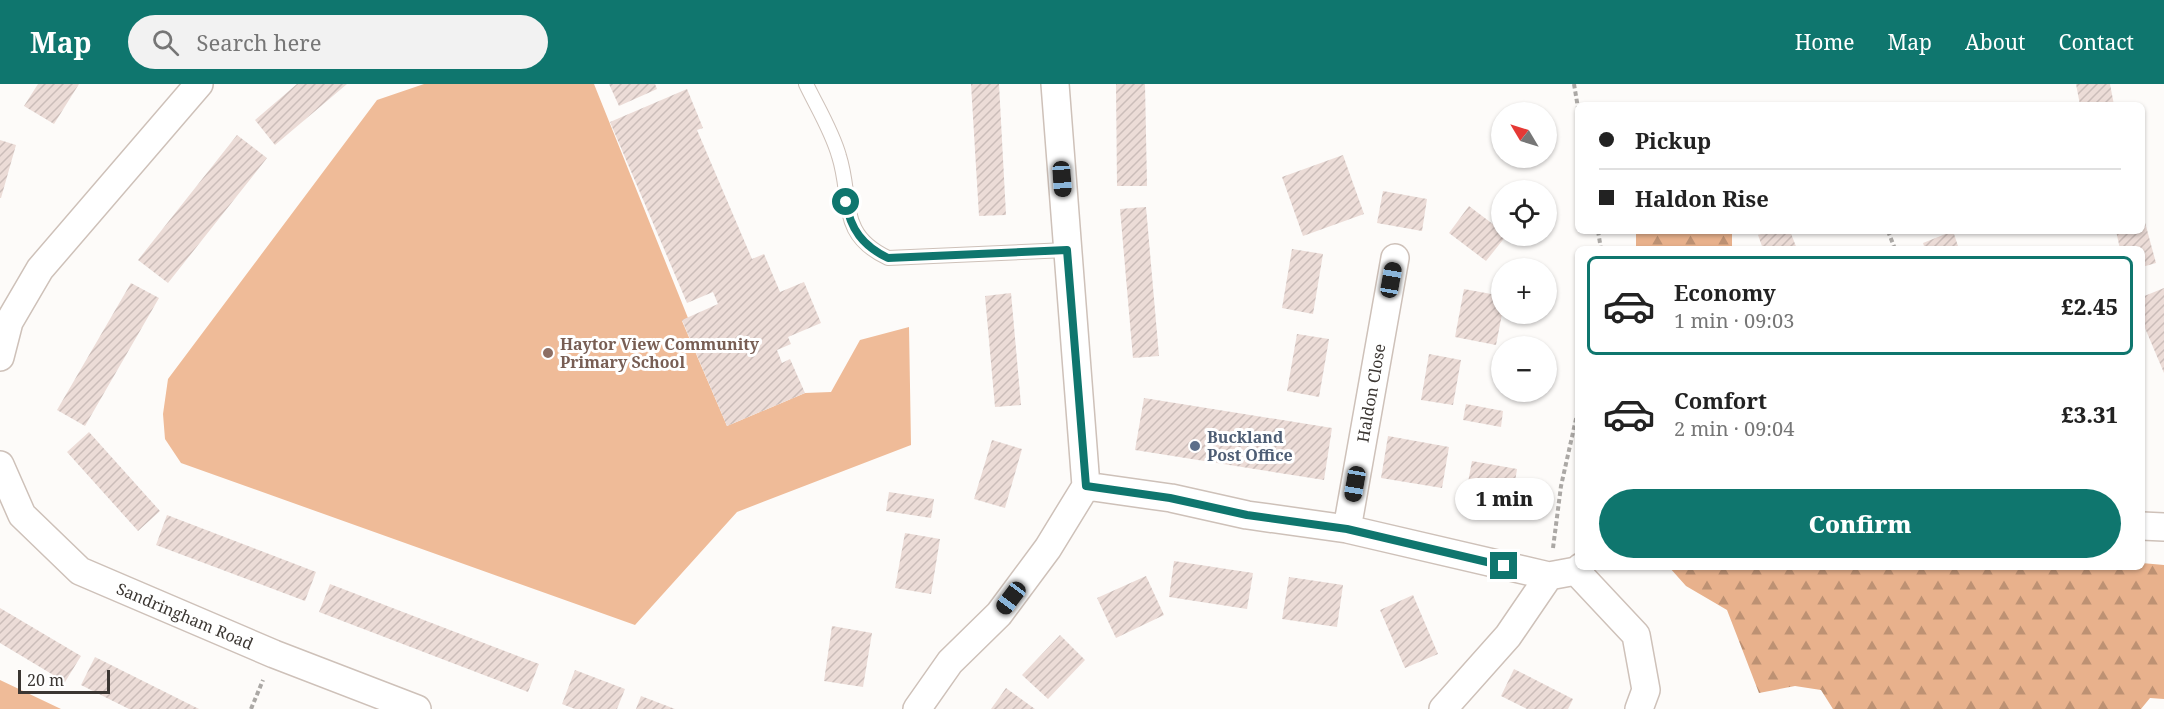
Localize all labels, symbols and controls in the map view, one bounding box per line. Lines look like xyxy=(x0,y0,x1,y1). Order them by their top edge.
search box xyxy=(128,15,548,69)
text: Map xyxy=(30,23,92,61)
icon: search xyxy=(149,26,182,59)
text: Search here xyxy=(197,27,321,57)
text: Home xyxy=(1795,28,1855,56)
text: Map xyxy=(1888,28,1932,56)
text: About xyxy=(1965,28,2026,56)
text: Contact xyxy=(2059,28,2134,56)
north arrow xyxy=(1491,102,1557,168)
map controls xyxy=(1491,102,1557,402)
text: Pickup xyxy=(1635,125,1711,155)
car xyxy=(1052,160,1072,198)
button: locate xyxy=(1491,180,1557,246)
text: Haldon Rise xyxy=(1635,183,1769,213)
route start xyxy=(832,188,859,215)
button: + xyxy=(1491,258,1557,324)
car xyxy=(1379,261,1403,299)
text: Economy xyxy=(1674,277,1776,307)
icon: car xyxy=(1602,279,1656,333)
text: £2.45 xyxy=(2061,291,2118,321)
text: 1 min · 09:03 xyxy=(1674,307,1794,334)
place label: Haytor View Community Primary School xyxy=(560,333,760,373)
button: − xyxy=(1491,336,1557,402)
street label: Haldon Close xyxy=(1351,342,1391,444)
marker: Haytor View Community Primary School xyxy=(541,346,555,360)
text: Comfort xyxy=(1674,385,1767,415)
icon: car xyxy=(1602,387,1656,441)
text: £3.31 xyxy=(2061,399,2118,429)
text: 2 min · 09:04 xyxy=(1674,415,1794,442)
place label: Buckland Post Office xyxy=(1207,426,1293,466)
marker: Buckland Post Office xyxy=(1188,439,1202,453)
car xyxy=(1343,465,1367,503)
callout: 1 min xyxy=(1454,479,1553,521)
text: 1 min xyxy=(1476,485,1533,512)
button: Confirm xyxy=(1599,489,2121,558)
route end xyxy=(1490,552,1517,579)
street label: Sandringham Road xyxy=(113,577,257,655)
car xyxy=(993,578,1029,618)
scale bar xyxy=(18,667,110,694)
text: 20 m xyxy=(27,669,64,691)

